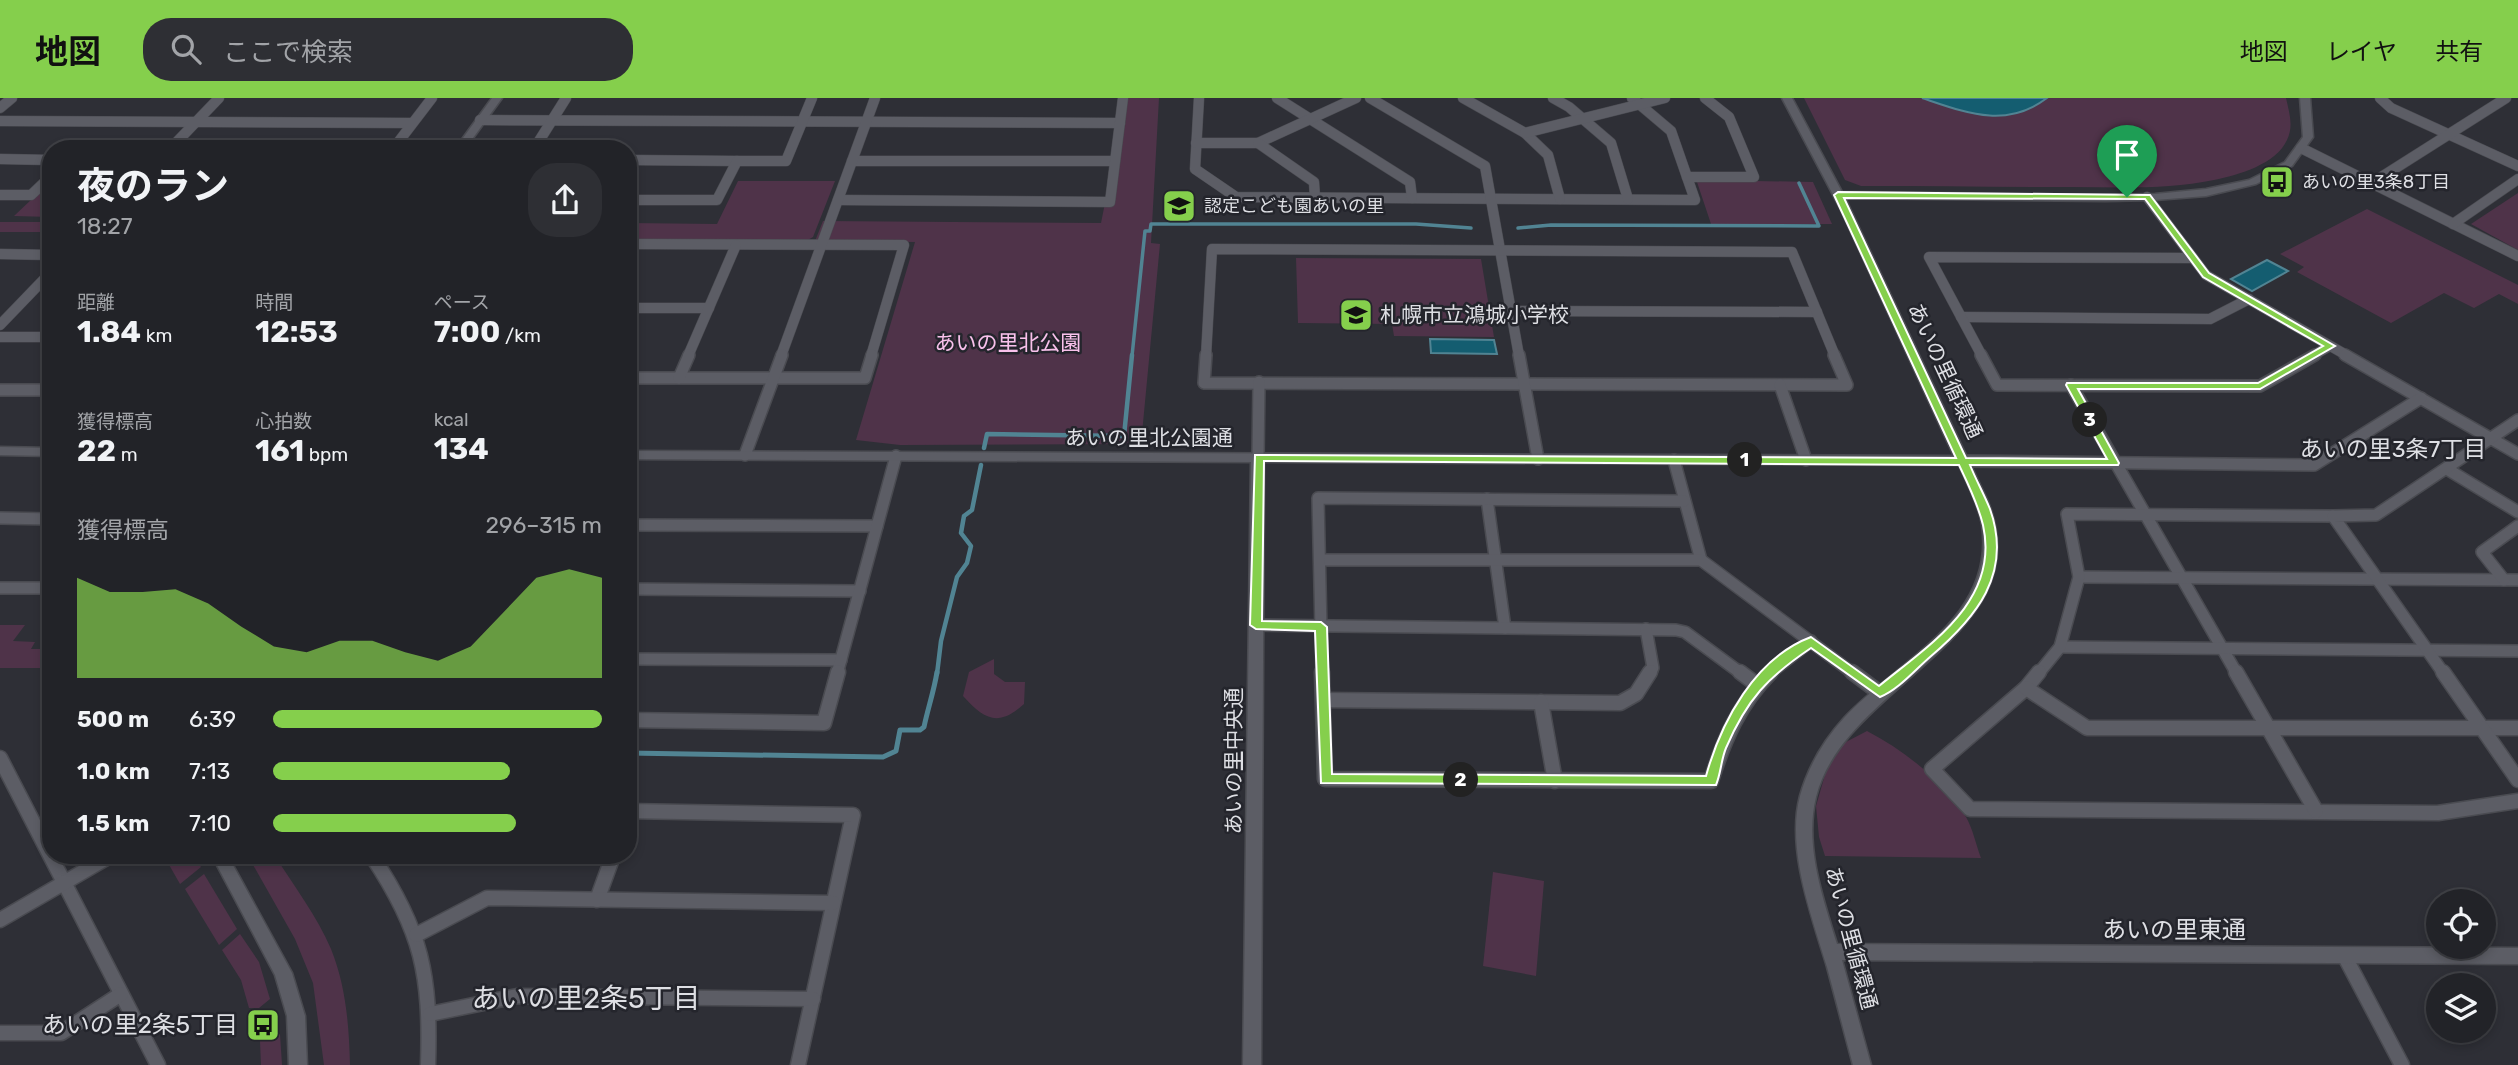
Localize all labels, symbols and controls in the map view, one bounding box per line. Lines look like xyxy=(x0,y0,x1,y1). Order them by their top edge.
search box xyxy=(143,18,633,81)
icon: search xyxy=(167,30,205,68)
text: 地図 xyxy=(35,32,101,71)
text: ここで検索 xyxy=(223,37,353,68)
text: 地図 xyxy=(2240,38,2288,66)
text: レイヤ xyxy=(2326,38,2397,66)
text: 共有 xyxy=(2435,38,2483,66)
pin xyxy=(2097,125,2157,197)
icon: arrive xyxy=(2108,136,2146,174)
text: 夜のラン xyxy=(77,163,229,209)
button: share xyxy=(528,163,602,237)
bus stop icon: あいの里3条8丁目 xyxy=(2258,163,2296,201)
place label: あいの里3条8丁目 xyxy=(2302,171,2450,193)
school or university icon: 認定こども園あいの里 xyxy=(1160,187,1198,225)
place label: 認定こども園あいの里 xyxy=(1204,195,1384,217)
text: 18:27 xyxy=(77,212,133,240)
text: 距離 xyxy=(77,291,115,314)
text: 時間 xyxy=(255,291,293,314)
text: ペース xyxy=(434,291,490,314)
school or university icon: 札幌市立鴻城小学校 xyxy=(1337,296,1375,334)
street label: あいの里循環通 xyxy=(1903,299,1988,443)
place label: 札幌市立鴻城小学校 xyxy=(1380,302,1569,327)
text: 1.84 xyxy=(77,314,141,350)
text: 12:53 xyxy=(255,314,338,350)
text: 7:00 xyxy=(434,314,500,350)
text: km xyxy=(141,324,172,347)
text: /km xyxy=(500,324,541,347)
park label: あいの里北公園 xyxy=(935,330,1082,355)
pin: 3 xyxy=(2072,402,2108,438)
text: kcal xyxy=(434,408,469,431)
text: 3 xyxy=(2083,408,2096,431)
text: 獲得標高 xyxy=(77,410,153,433)
text: 心拍数 xyxy=(255,410,312,433)
street label: あいの里北公園通 xyxy=(1065,425,1233,450)
text: 134 xyxy=(434,431,489,467)
text: 22 xyxy=(77,433,116,469)
text: 161 xyxy=(255,433,304,469)
district label: あいの里3条7丁目 xyxy=(2300,435,2486,463)
pin: 1 xyxy=(1728,442,1762,478)
text: m xyxy=(116,443,138,466)
text: bpm xyxy=(304,443,348,466)
text: 1 xyxy=(1740,448,1749,471)
text: 296–315 m xyxy=(486,511,602,539)
text: 獲得標高 xyxy=(77,516,169,544)
street label: あいの里中央通 xyxy=(1221,688,1246,835)
text: 500 m xyxy=(77,705,149,733)
text: 6:39 xyxy=(189,705,236,733)
text: 1.0 km xyxy=(77,757,150,785)
text: 7:13 xyxy=(189,757,230,785)
pin: 2 xyxy=(1444,762,1478,798)
text: 2 xyxy=(1454,768,1467,791)
text: 1.5 km xyxy=(77,809,149,837)
text: 7:10 xyxy=(189,809,231,837)
street label: あいの里循環通 xyxy=(1820,864,1883,1012)
map controls xyxy=(2426,889,2496,1043)
button: locate xyxy=(2426,889,2496,959)
street label: あいの里東通 xyxy=(2102,916,2246,944)
button: layers xyxy=(2426,973,2496,1043)
district label: あいの里2条5丁目 xyxy=(471,982,701,1015)
bus stop icon: あいの里2条5丁目 xyxy=(244,1006,282,1044)
place label: あいの里2条5丁目 xyxy=(42,1011,238,1039)

